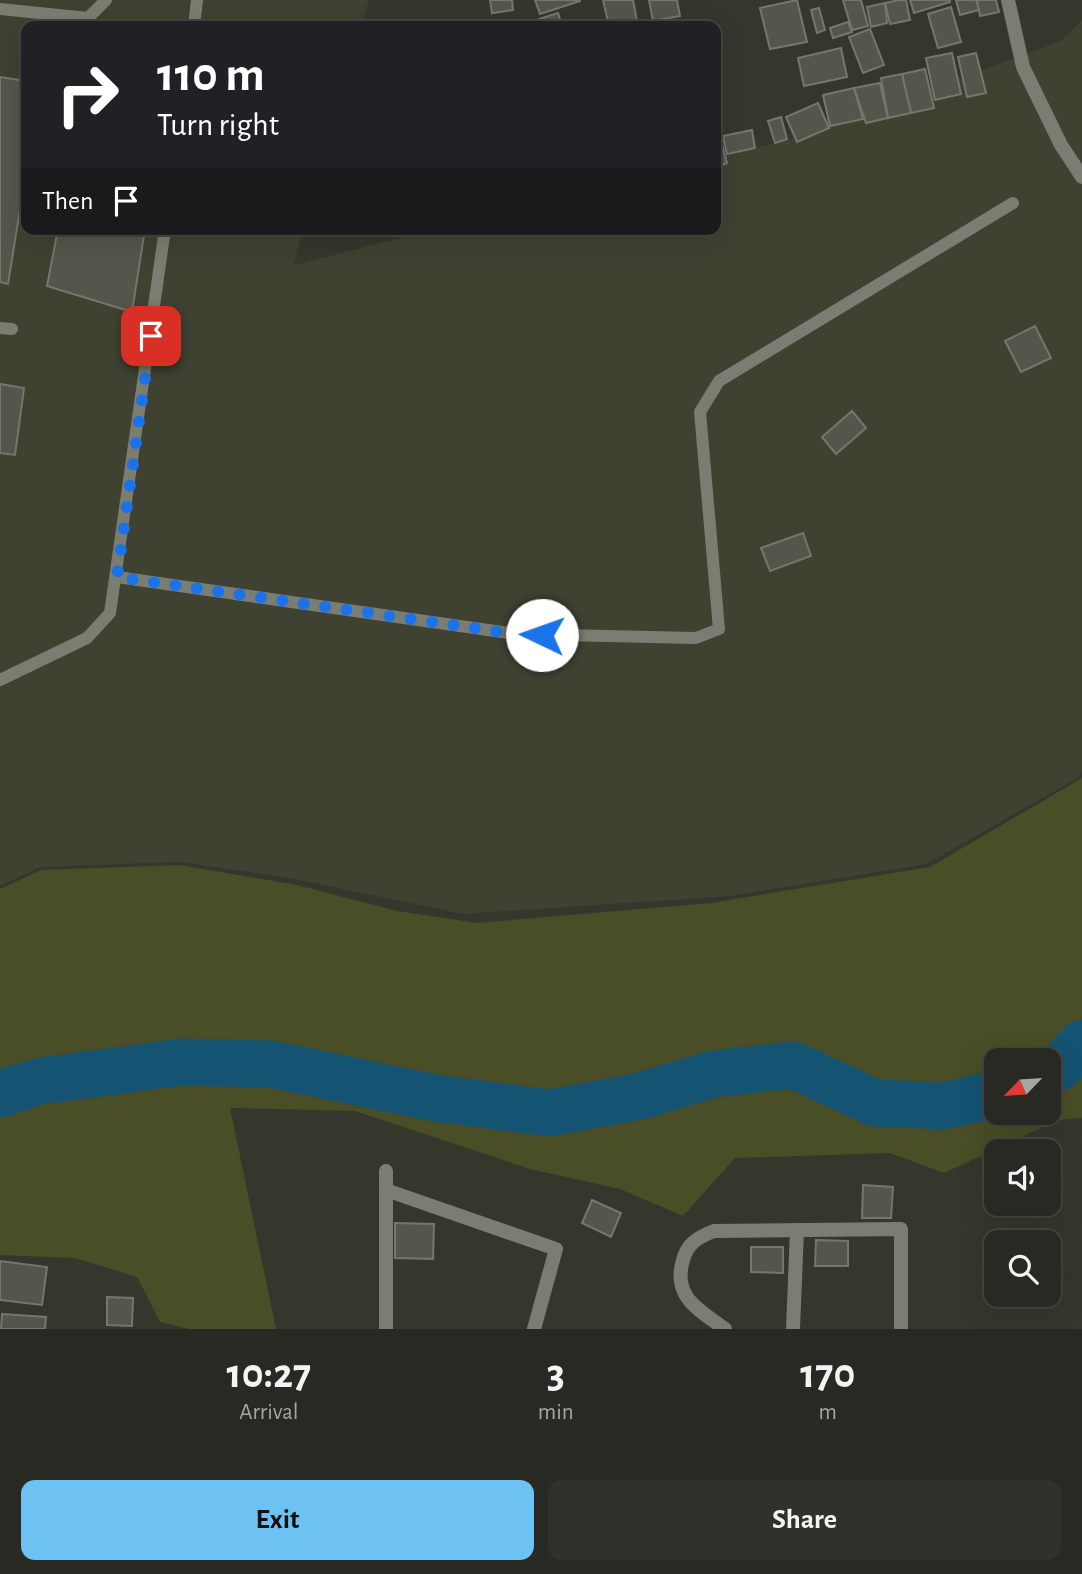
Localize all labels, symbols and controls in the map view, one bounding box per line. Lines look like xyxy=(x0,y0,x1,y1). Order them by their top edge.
icon: right xyxy=(42,49,133,140)
text: 110 m xyxy=(157,51,265,100)
text: Turn right xyxy=(157,109,279,141)
icon: arrive xyxy=(107,182,145,220)
text: Then xyxy=(42,188,93,214)
pin xyxy=(121,306,181,366)
icon: arrive xyxy=(132,317,170,355)
position arrow xyxy=(505,598,579,672)
north arrow xyxy=(984,1048,1060,1125)
map controls xyxy=(984,1048,1061,1307)
button: sound xyxy=(984,1139,1061,1216)
button: search xyxy=(984,1230,1061,1307)
text: 10:27 xyxy=(227,1353,311,1395)
text: 3 xyxy=(547,1353,565,1395)
text: 170 xyxy=(800,1353,855,1395)
text: Arrival xyxy=(239,1401,298,1424)
text: min xyxy=(538,1401,574,1424)
text: m xyxy=(819,1401,837,1424)
button: Exit xyxy=(21,1480,534,1560)
button: Share xyxy=(548,1480,1061,1560)

